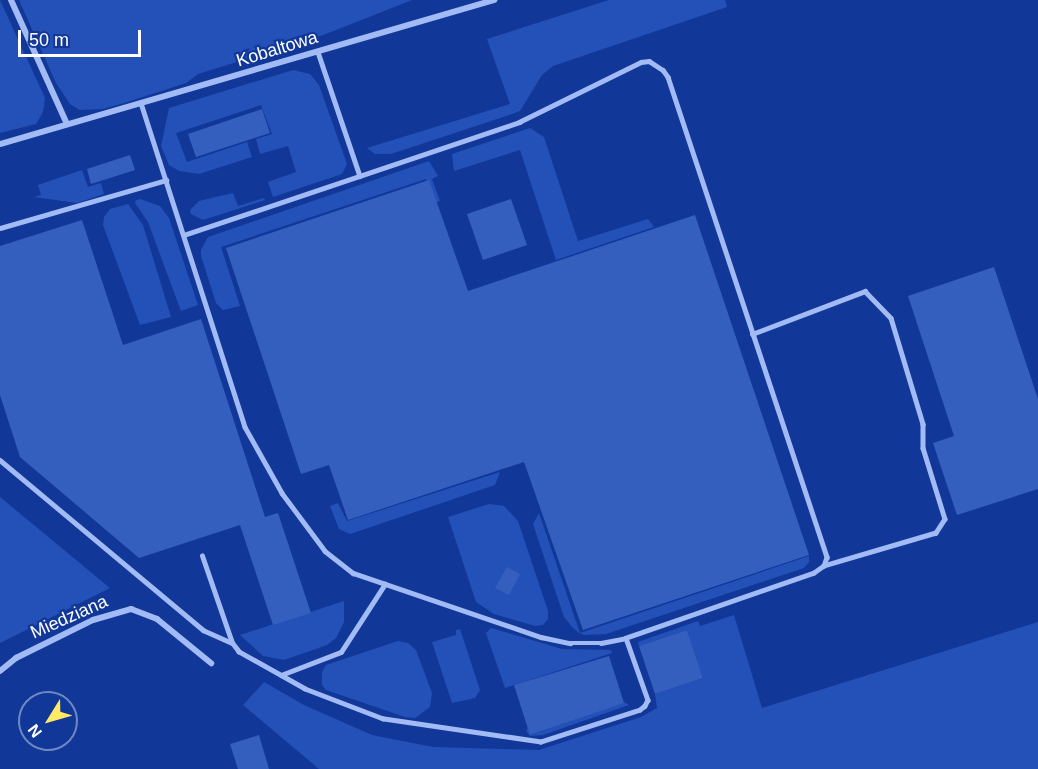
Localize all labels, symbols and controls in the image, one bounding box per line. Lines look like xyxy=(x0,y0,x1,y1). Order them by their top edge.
scale bar xyxy=(21,18,144,56)
street label: Kobaltowa xyxy=(234,26,320,72)
text: 50 m xyxy=(29,30,69,50)
street label: Miedziana xyxy=(27,590,111,644)
north arrow xyxy=(18,691,78,751)
text: N xyxy=(25,721,45,741)

